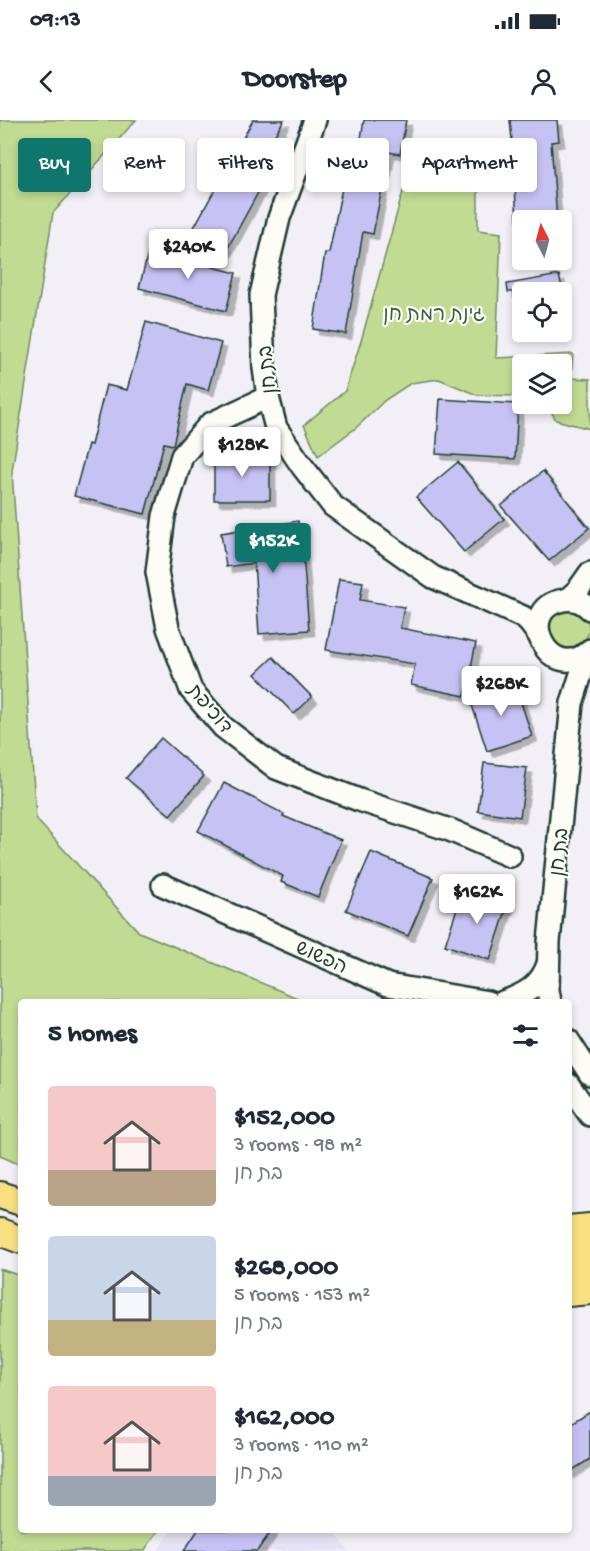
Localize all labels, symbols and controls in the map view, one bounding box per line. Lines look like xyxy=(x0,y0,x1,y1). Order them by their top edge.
text: 09:13 xyxy=(30,8,81,34)
icon: back xyxy=(30,65,63,98)
text: Doorstep xyxy=(243,65,347,97)
icon: person xyxy=(527,65,560,98)
chip: Buy xyxy=(18,138,91,192)
chip: Rent xyxy=(103,138,185,192)
chip: Filters xyxy=(197,138,294,192)
chip: New xyxy=(306,138,389,192)
chip: Apartment xyxy=(401,138,537,192)
north arrow xyxy=(512,210,572,270)
map controls xyxy=(512,210,572,414)
pin: $240K xyxy=(146,229,230,280)
text: $240K xyxy=(163,237,213,260)
button: locate xyxy=(512,282,572,342)
park label: גינת רמת חן xyxy=(383,305,485,328)
street label: בת חן xyxy=(255,344,283,395)
button: layers xyxy=(512,354,572,414)
pin: $128K xyxy=(200,427,284,478)
text: $128K xyxy=(218,435,266,458)
pin: $152K xyxy=(231,523,315,574)
text: $152K xyxy=(249,531,297,554)
pin: $268K xyxy=(459,666,543,717)
text: $268K xyxy=(476,674,526,697)
street label: דוכיפת xyxy=(180,680,236,740)
street label: בת חן xyxy=(547,827,575,878)
pin: $162K xyxy=(435,874,519,925)
text: $162K xyxy=(453,882,501,905)
street label: הפשוש xyxy=(291,938,350,981)
icon: filters xyxy=(509,1019,542,1052)
text: 5 homes xyxy=(48,1020,137,1051)
text: $152,000 xyxy=(234,1104,335,1135)
icon: home xyxy=(96,1110,168,1182)
text: 3 rooms · 98 m² xyxy=(234,1135,362,1158)
text: בת חן xyxy=(234,1164,283,1187)
text: $268,000 xyxy=(234,1254,338,1285)
icon: home xyxy=(96,1260,168,1332)
text: 5 rooms · 153 m² xyxy=(234,1285,370,1308)
text: בת חן xyxy=(234,1314,283,1337)
text: $162,000 xyxy=(234,1404,335,1435)
icon: home xyxy=(96,1410,168,1482)
text: 3 rooms · 110 m² xyxy=(234,1435,369,1458)
text: בת חן xyxy=(234,1464,283,1487)

